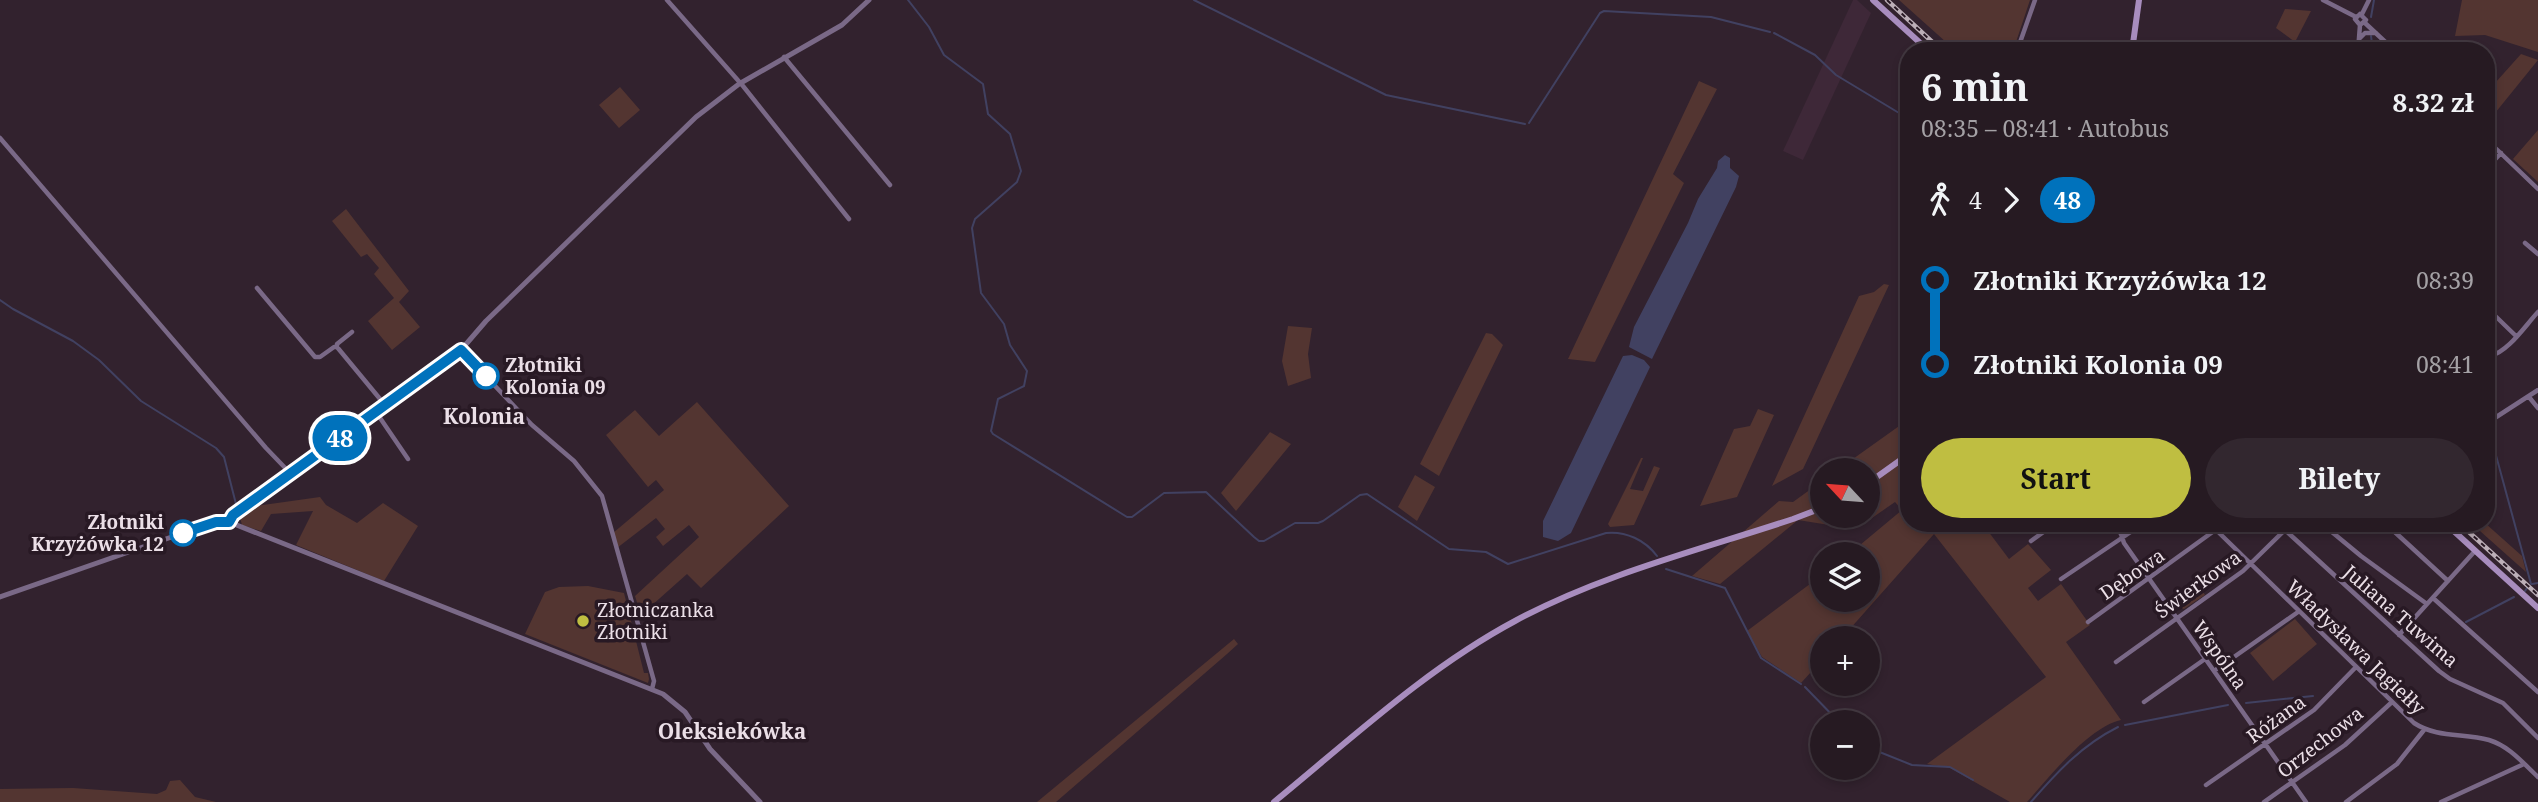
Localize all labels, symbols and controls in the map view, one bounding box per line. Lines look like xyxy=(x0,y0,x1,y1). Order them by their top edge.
text: 6 min xyxy=(1921,60,2029,112)
text: 8.32 zł xyxy=(2393,84,2474,120)
text: 08:35 – 08:41 · Autobus xyxy=(1921,112,2169,144)
icon: walk xyxy=(1921,181,1959,219)
icon: forward xyxy=(1992,181,2030,219)
text: 48 xyxy=(2054,183,2081,216)
text: 4 xyxy=(1969,184,1982,216)
text: Złotniki Krzyżówka 12 xyxy=(1973,262,2267,298)
text: 08:39 xyxy=(2416,264,2474,296)
text: Złotniki Kolonia 09 xyxy=(1973,346,2223,382)
text: 08:41 xyxy=(2416,348,2474,380)
place label: Złotniki Kolonia 09 xyxy=(505,352,606,400)
marker: Złotniki Kolonia 09 xyxy=(473,363,499,389)
district label: Kolonia xyxy=(443,402,525,430)
line badge: 48 xyxy=(308,415,372,461)
text: 48 xyxy=(326,421,354,454)
button: Start xyxy=(1921,438,2191,518)
button: Bilety xyxy=(2205,438,2474,518)
north arrow xyxy=(1810,458,1880,528)
map controls xyxy=(1810,458,1880,780)
place label: Złotniki Krzyżówka 12 xyxy=(31,509,164,557)
marker: Złotniki Krzyżówka 12 xyxy=(170,520,196,546)
button: layers xyxy=(1810,542,1880,612)
street label: Dębowa xyxy=(2094,542,2170,606)
street label: Świerkowa xyxy=(2150,544,2246,624)
street label: Juliana Tuwima xyxy=(2337,558,2464,673)
street label: Władysława Jagiełły xyxy=(2281,574,2431,720)
place label: Złotniczanka Złotniki xyxy=(597,597,714,645)
marker: Złotniczanka Złotniki xyxy=(575,613,591,629)
street label: Wspólna xyxy=(2187,615,2253,695)
button: + xyxy=(1810,626,1880,696)
street label: Różana xyxy=(2241,689,2311,749)
street label: Orzechowa xyxy=(2272,700,2368,784)
button: − xyxy=(1810,710,1880,780)
district label: Oleksiekówka xyxy=(658,717,806,745)

